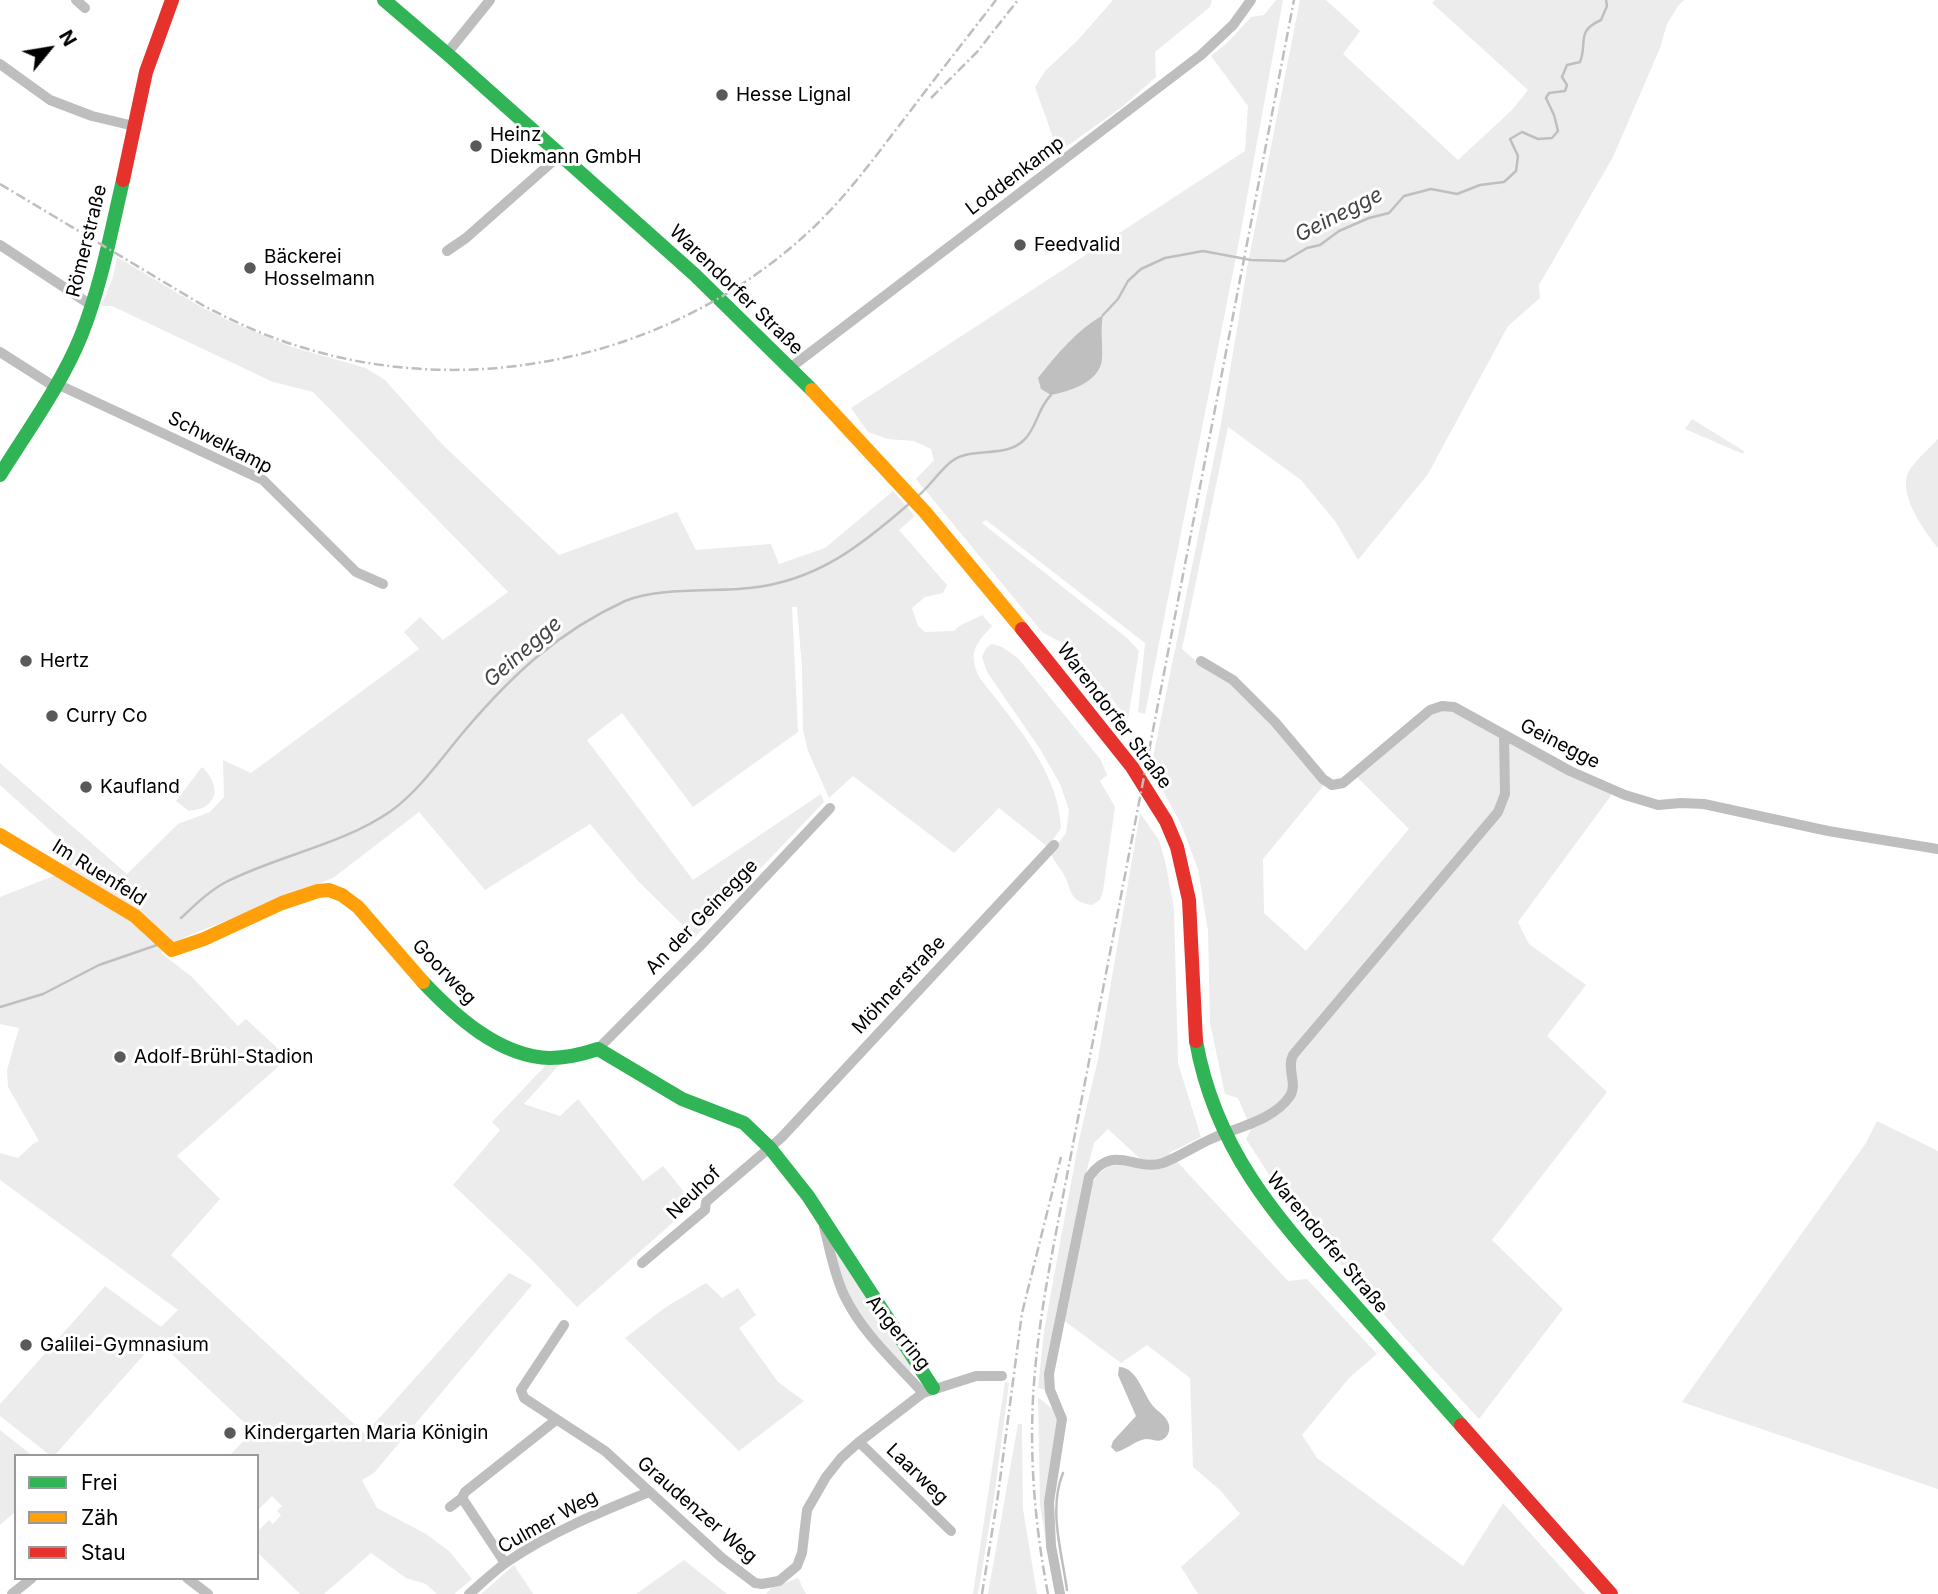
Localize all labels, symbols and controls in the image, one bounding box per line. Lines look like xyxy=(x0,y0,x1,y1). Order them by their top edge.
north arrow xyxy=(14,14,84,84)
text: N xyxy=(54,26,81,50)
place label: Hesse Lignal xyxy=(736,84,851,106)
marker: Hesse Lignal xyxy=(714,87,730,103)
place label: Heinz Diekmann GmbH xyxy=(490,124,641,168)
street label: Loddenkamp xyxy=(961,132,1069,220)
marker: Heinz Diekmann GmbH xyxy=(468,138,484,154)
street label: Römerstraße xyxy=(62,182,112,300)
water label: Geinegge xyxy=(1291,182,1387,248)
street label: Warendorfer Straße xyxy=(664,220,808,360)
place label: Feedvalid xyxy=(1034,234,1120,256)
marker: Feedvalid xyxy=(1012,237,1028,253)
place label: Bäckerei Hosselmann xyxy=(264,246,375,290)
marker: Bäckerei Hosselmann xyxy=(242,260,258,276)
street label: Schwelkamp xyxy=(164,407,276,479)
water label: Geinegge xyxy=(479,611,567,693)
street label: Warendorfer Straße xyxy=(1052,638,1176,794)
place label: Hertz xyxy=(40,650,89,672)
marker: Hertz xyxy=(18,653,34,669)
place label: Curry Co xyxy=(66,705,147,727)
marker: Curry Co xyxy=(44,708,60,724)
street label: Geinegge xyxy=(1516,714,1604,774)
place label: Kaufland xyxy=(100,776,180,798)
marker: Kaufland xyxy=(78,779,94,795)
street label: Im Ruenfeld xyxy=(48,835,150,911)
street label: An der Geinegge xyxy=(641,855,763,979)
street label: Möhnerstraße xyxy=(848,931,950,1039)
street label: Goorweg xyxy=(407,935,481,1009)
place label: Adolf-Brühl-Stadion xyxy=(134,1046,313,1068)
marker: Adolf-Brühl-Stadion xyxy=(112,1049,128,1065)
street label: Neuhof xyxy=(662,1162,726,1224)
street label: Warendorfer Straße xyxy=(1261,1168,1393,1318)
street label: Angerring xyxy=(861,1291,935,1375)
place label: Galilei-Gymnasium xyxy=(40,1334,209,1356)
marker: Galilei-Gymnasium xyxy=(18,1337,34,1353)
place label: Kindergarten Maria Königin xyxy=(244,1422,488,1444)
marker: Kindergarten Maria Königin xyxy=(222,1425,238,1441)
street label: Laarweg xyxy=(881,1439,953,1509)
street label: Graudenzer Weg xyxy=(632,1452,762,1568)
legend xyxy=(14,1454,259,1580)
text: Frei xyxy=(81,1470,118,1495)
street label: Culmer Weg xyxy=(494,1485,602,1559)
text: Zäh xyxy=(81,1505,118,1530)
text: Stau xyxy=(81,1540,126,1565)

